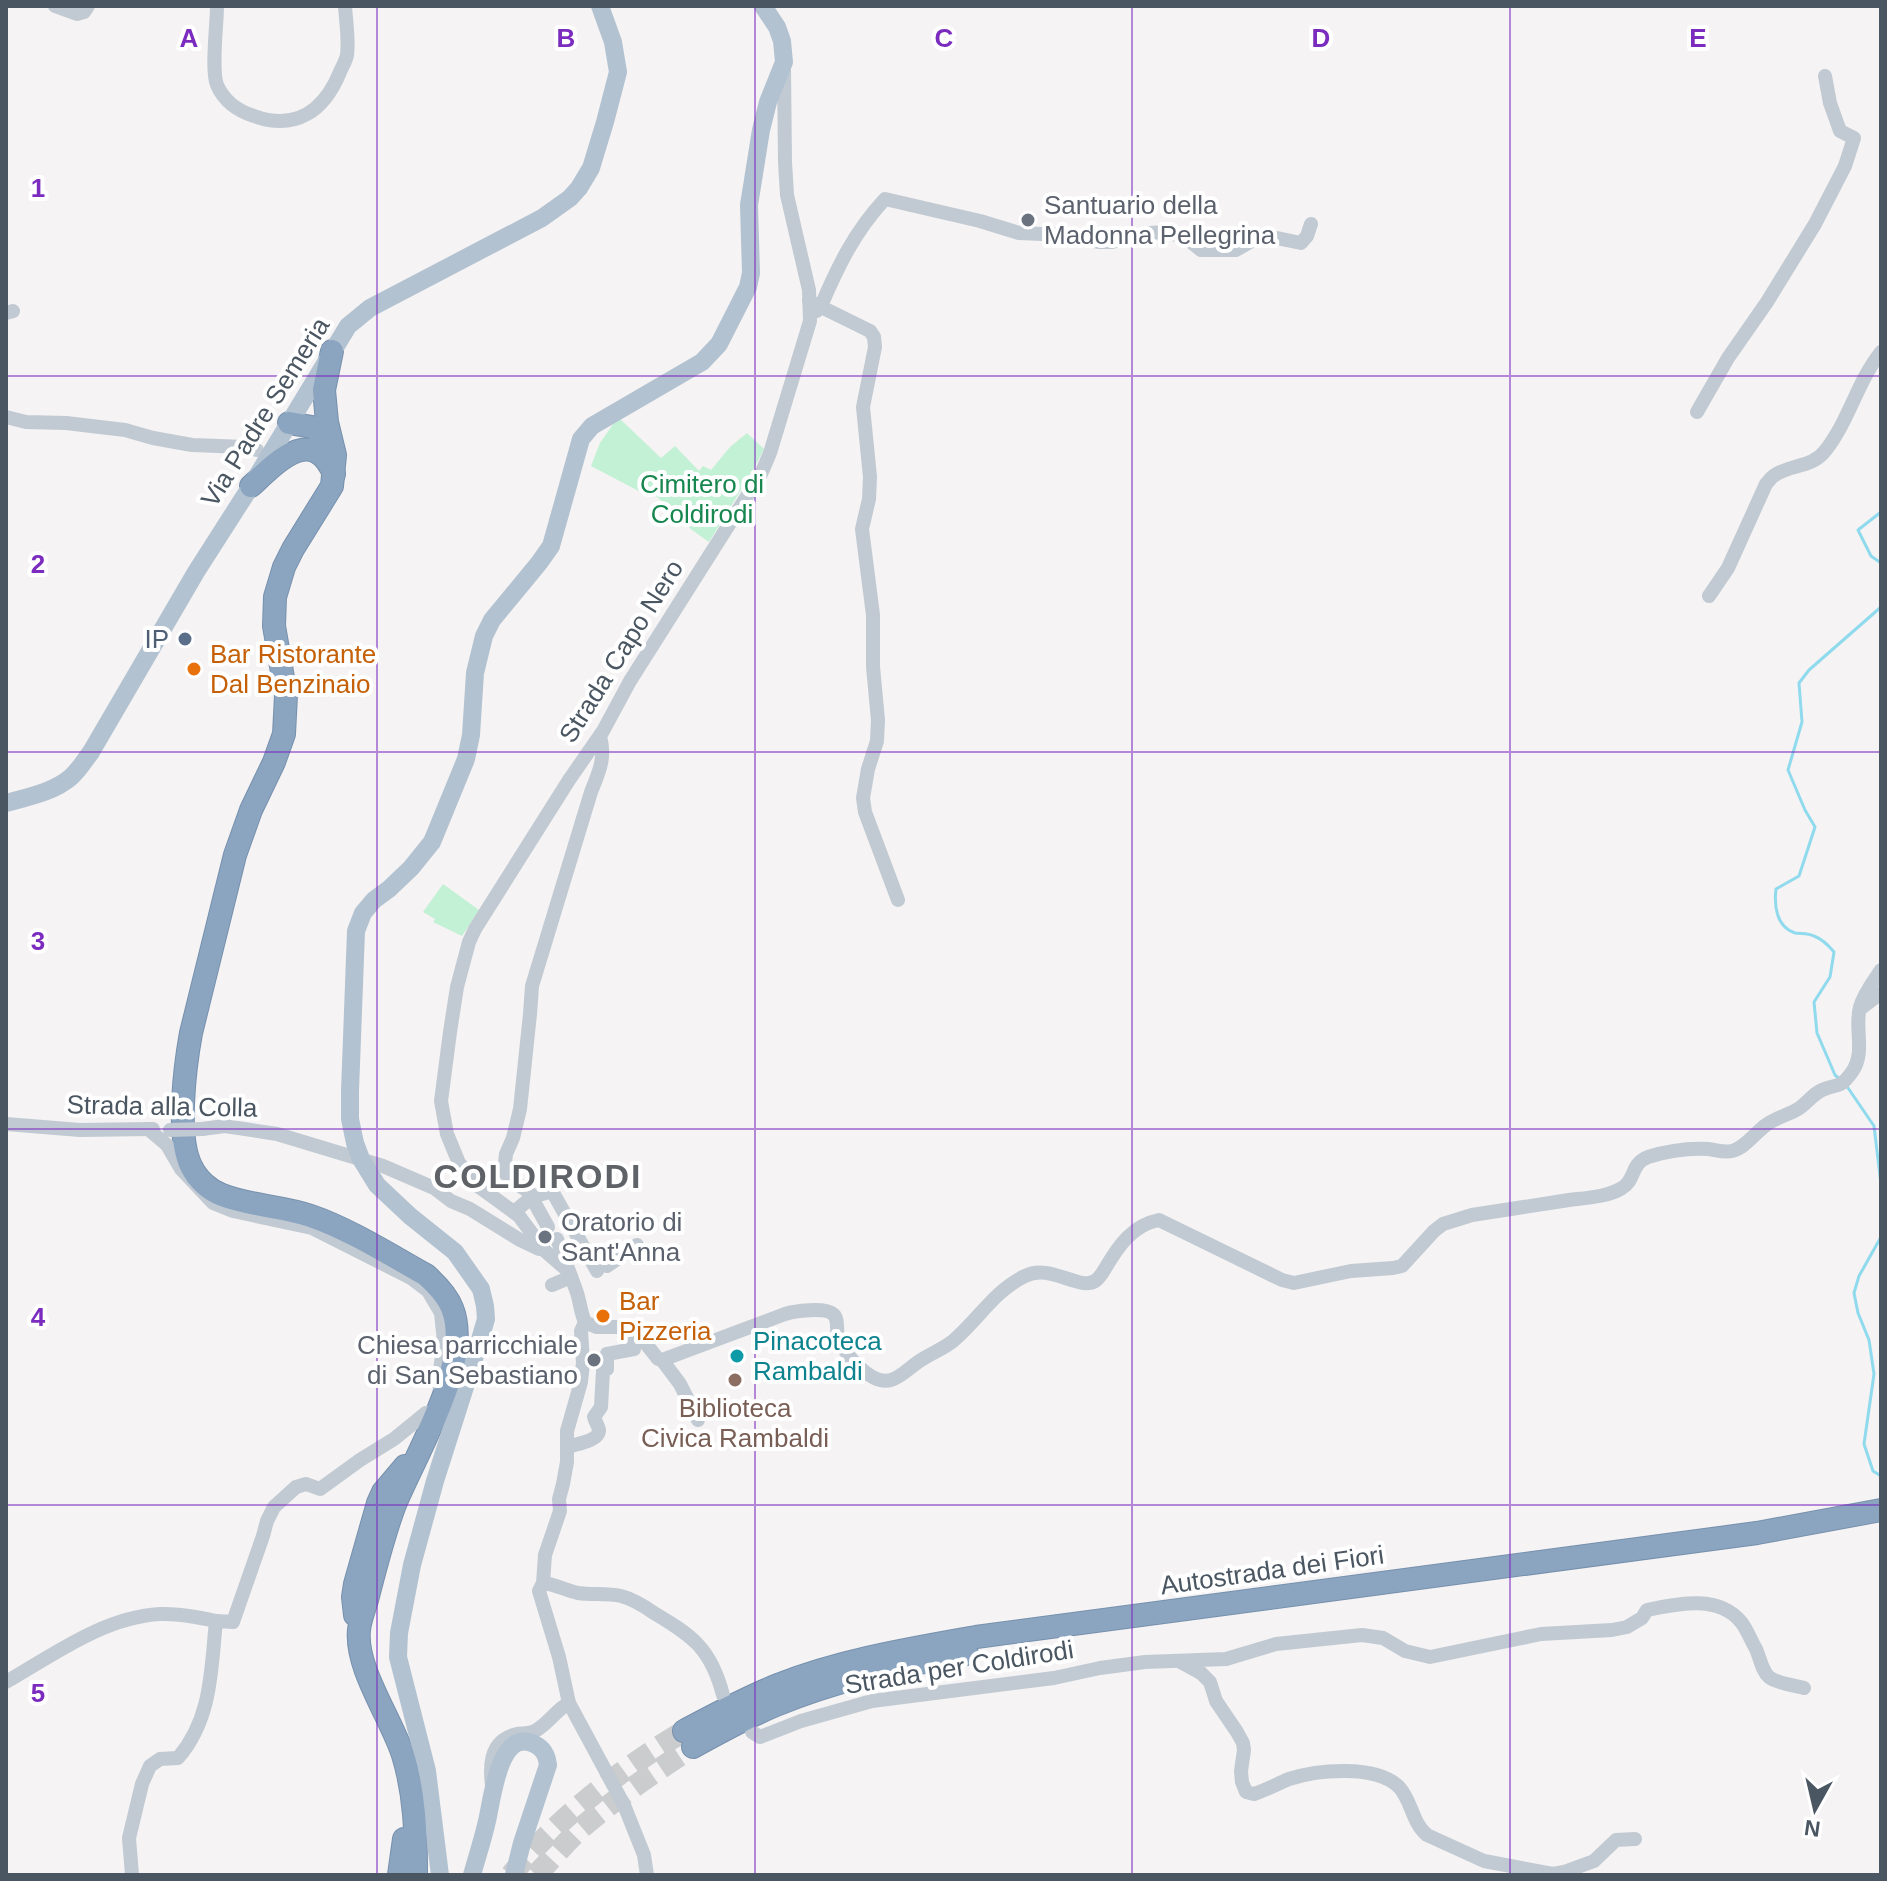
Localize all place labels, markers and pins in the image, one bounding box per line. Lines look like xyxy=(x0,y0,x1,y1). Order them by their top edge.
place label: Santuario della Madonna Pellegrina xyxy=(1044,190,1276,250)
marker: Santuario della Madonna Pellegrina xyxy=(1019,211,1037,229)
place label: IP xyxy=(144,624,169,654)
marker: IP xyxy=(176,630,194,648)
place label: Bar Ristorante Dal Benzinaio xyxy=(210,639,376,699)
marker: Bar Ristorante Dal Benzinaio xyxy=(185,660,203,678)
place label: Oratorio di Sant'Anna xyxy=(561,1207,682,1267)
marker: Oratorio di Sant'Anna xyxy=(536,1228,554,1246)
place label: Bar Pizzeria xyxy=(619,1286,712,1346)
marker: Bar Pizzeria xyxy=(594,1307,612,1325)
place label: Pinacoteca Rambaldi xyxy=(753,1326,882,1386)
place label: Chiesa parricchiale di San Sebastiano xyxy=(357,1330,578,1390)
marker: Pinacoteca Rambaldi xyxy=(728,1347,746,1365)
marker: Chiesa parricchiale di San Sebastiano xyxy=(585,1351,603,1369)
marker: Biblioteca Civica Rambaldi xyxy=(726,1371,744,1389)
place label: Biblioteca Civica Rambaldi xyxy=(641,1393,829,1453)

